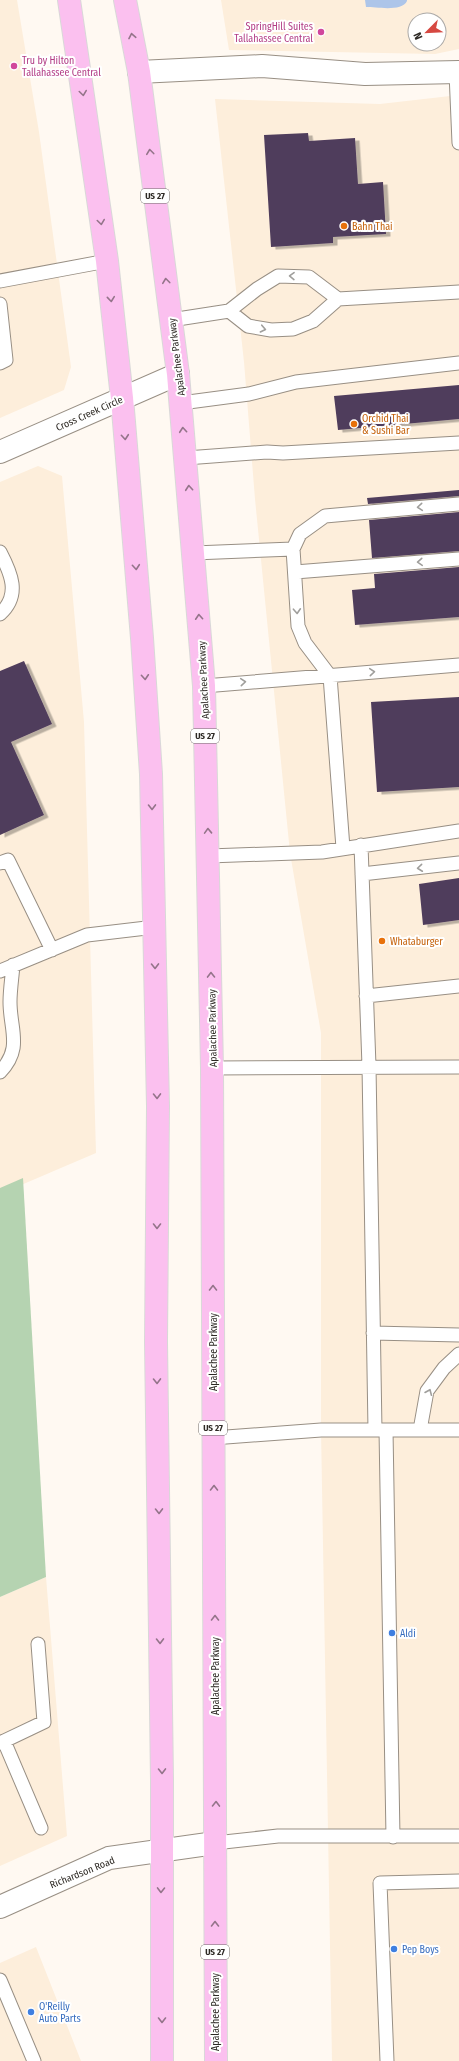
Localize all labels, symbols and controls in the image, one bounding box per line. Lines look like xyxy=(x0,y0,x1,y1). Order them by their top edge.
north arrow xyxy=(407,12,447,52)
place label: SpringHill Suites Tallahassee Central xyxy=(234,21,313,45)
marker: SpringHill Suites Tallahassee Central xyxy=(316,27,326,37)
text: N xyxy=(411,30,426,42)
one-way arrow xyxy=(129,33,137,39)
place label: Tru by Hilton Tallahassee Central xyxy=(22,55,101,79)
marker: Tru by Hilton Tallahassee Central xyxy=(9,61,19,71)
one-way arrow xyxy=(78,90,87,96)
one-way arrow xyxy=(145,149,154,155)
road number: US 27 xyxy=(141,189,169,203)
one-way arrow xyxy=(96,219,105,225)
marker: Bahn Thai xyxy=(339,221,349,231)
place label: Bahn Thai xyxy=(352,221,393,233)
one-way arrow xyxy=(289,272,295,281)
one-way arrow xyxy=(162,278,171,284)
one-way arrow xyxy=(106,296,115,302)
street label: Apalachee Parkway xyxy=(166,317,188,396)
one-way arrow xyxy=(260,324,266,332)
street label: Cross Creek Circle xyxy=(54,394,125,434)
place label: Orchid Thai & Sushi Bar xyxy=(362,413,410,437)
marker: Orchid Thai & Sushi Bar xyxy=(349,419,359,429)
one-way arrow xyxy=(179,427,188,433)
one-way arrow xyxy=(120,434,129,440)
one-way arrow xyxy=(184,485,193,491)
one-way arrow xyxy=(417,503,423,512)
one-way arrow xyxy=(417,558,423,567)
one-way arrow xyxy=(132,564,141,570)
one-way arrow xyxy=(292,608,301,614)
one-way arrow xyxy=(194,614,203,620)
street label: Apalachee Parkway xyxy=(196,640,212,719)
one-way arrow xyxy=(369,668,375,677)
one-way arrow xyxy=(140,674,149,680)
one-way arrow xyxy=(240,678,246,687)
road number: US 27 xyxy=(191,729,219,743)
one-way arrow xyxy=(147,804,156,810)
one-way arrow xyxy=(204,828,212,834)
one-way arrow xyxy=(417,863,423,872)
marker: Whataburger xyxy=(377,936,387,946)
place label: Whataburger xyxy=(390,936,443,948)
one-way arrow xyxy=(151,963,159,969)
one-way arrow xyxy=(207,972,215,978)
street label: Apalachee Parkway xyxy=(206,988,220,1067)
one-way arrow xyxy=(153,1093,162,1099)
one-way arrow xyxy=(153,1223,161,1229)
one-way arrow xyxy=(209,1285,217,1291)
street label: Apalachee Parkway xyxy=(208,1312,220,1391)
one-way arrow xyxy=(153,1378,161,1384)
one-way arrow xyxy=(424,1389,432,1396)
road number: US 27 xyxy=(199,1421,227,1435)
one-way arrow xyxy=(210,1485,218,1491)
one-way arrow xyxy=(154,1508,163,1514)
one-way arrow xyxy=(211,1615,219,1621)
marker: Aldi xyxy=(387,1628,397,1638)
place label: Aldi xyxy=(400,1628,416,1640)
street label: Apalachee Parkway xyxy=(210,1636,222,1715)
one-way arrow xyxy=(156,1638,164,1644)
one-way arrow xyxy=(158,1768,166,1774)
one-way arrow xyxy=(211,1801,220,1807)
street label: Richardson Road xyxy=(48,1854,117,1891)
one-way arrow xyxy=(157,1887,165,1893)
one-way arrow xyxy=(211,1921,219,1927)
marker: Pep Boys xyxy=(389,1944,399,1954)
place label: Pep Boys xyxy=(402,1944,439,1956)
road number: US 27 xyxy=(201,1945,229,1959)
street label: Apalachee Parkway xyxy=(210,1972,222,2051)
place label: O'Reilly Auto Parts xyxy=(39,2001,81,2025)
marker: O'Reilly Auto Parts xyxy=(26,2007,36,2017)
one-way arrow xyxy=(158,2017,166,2023)

